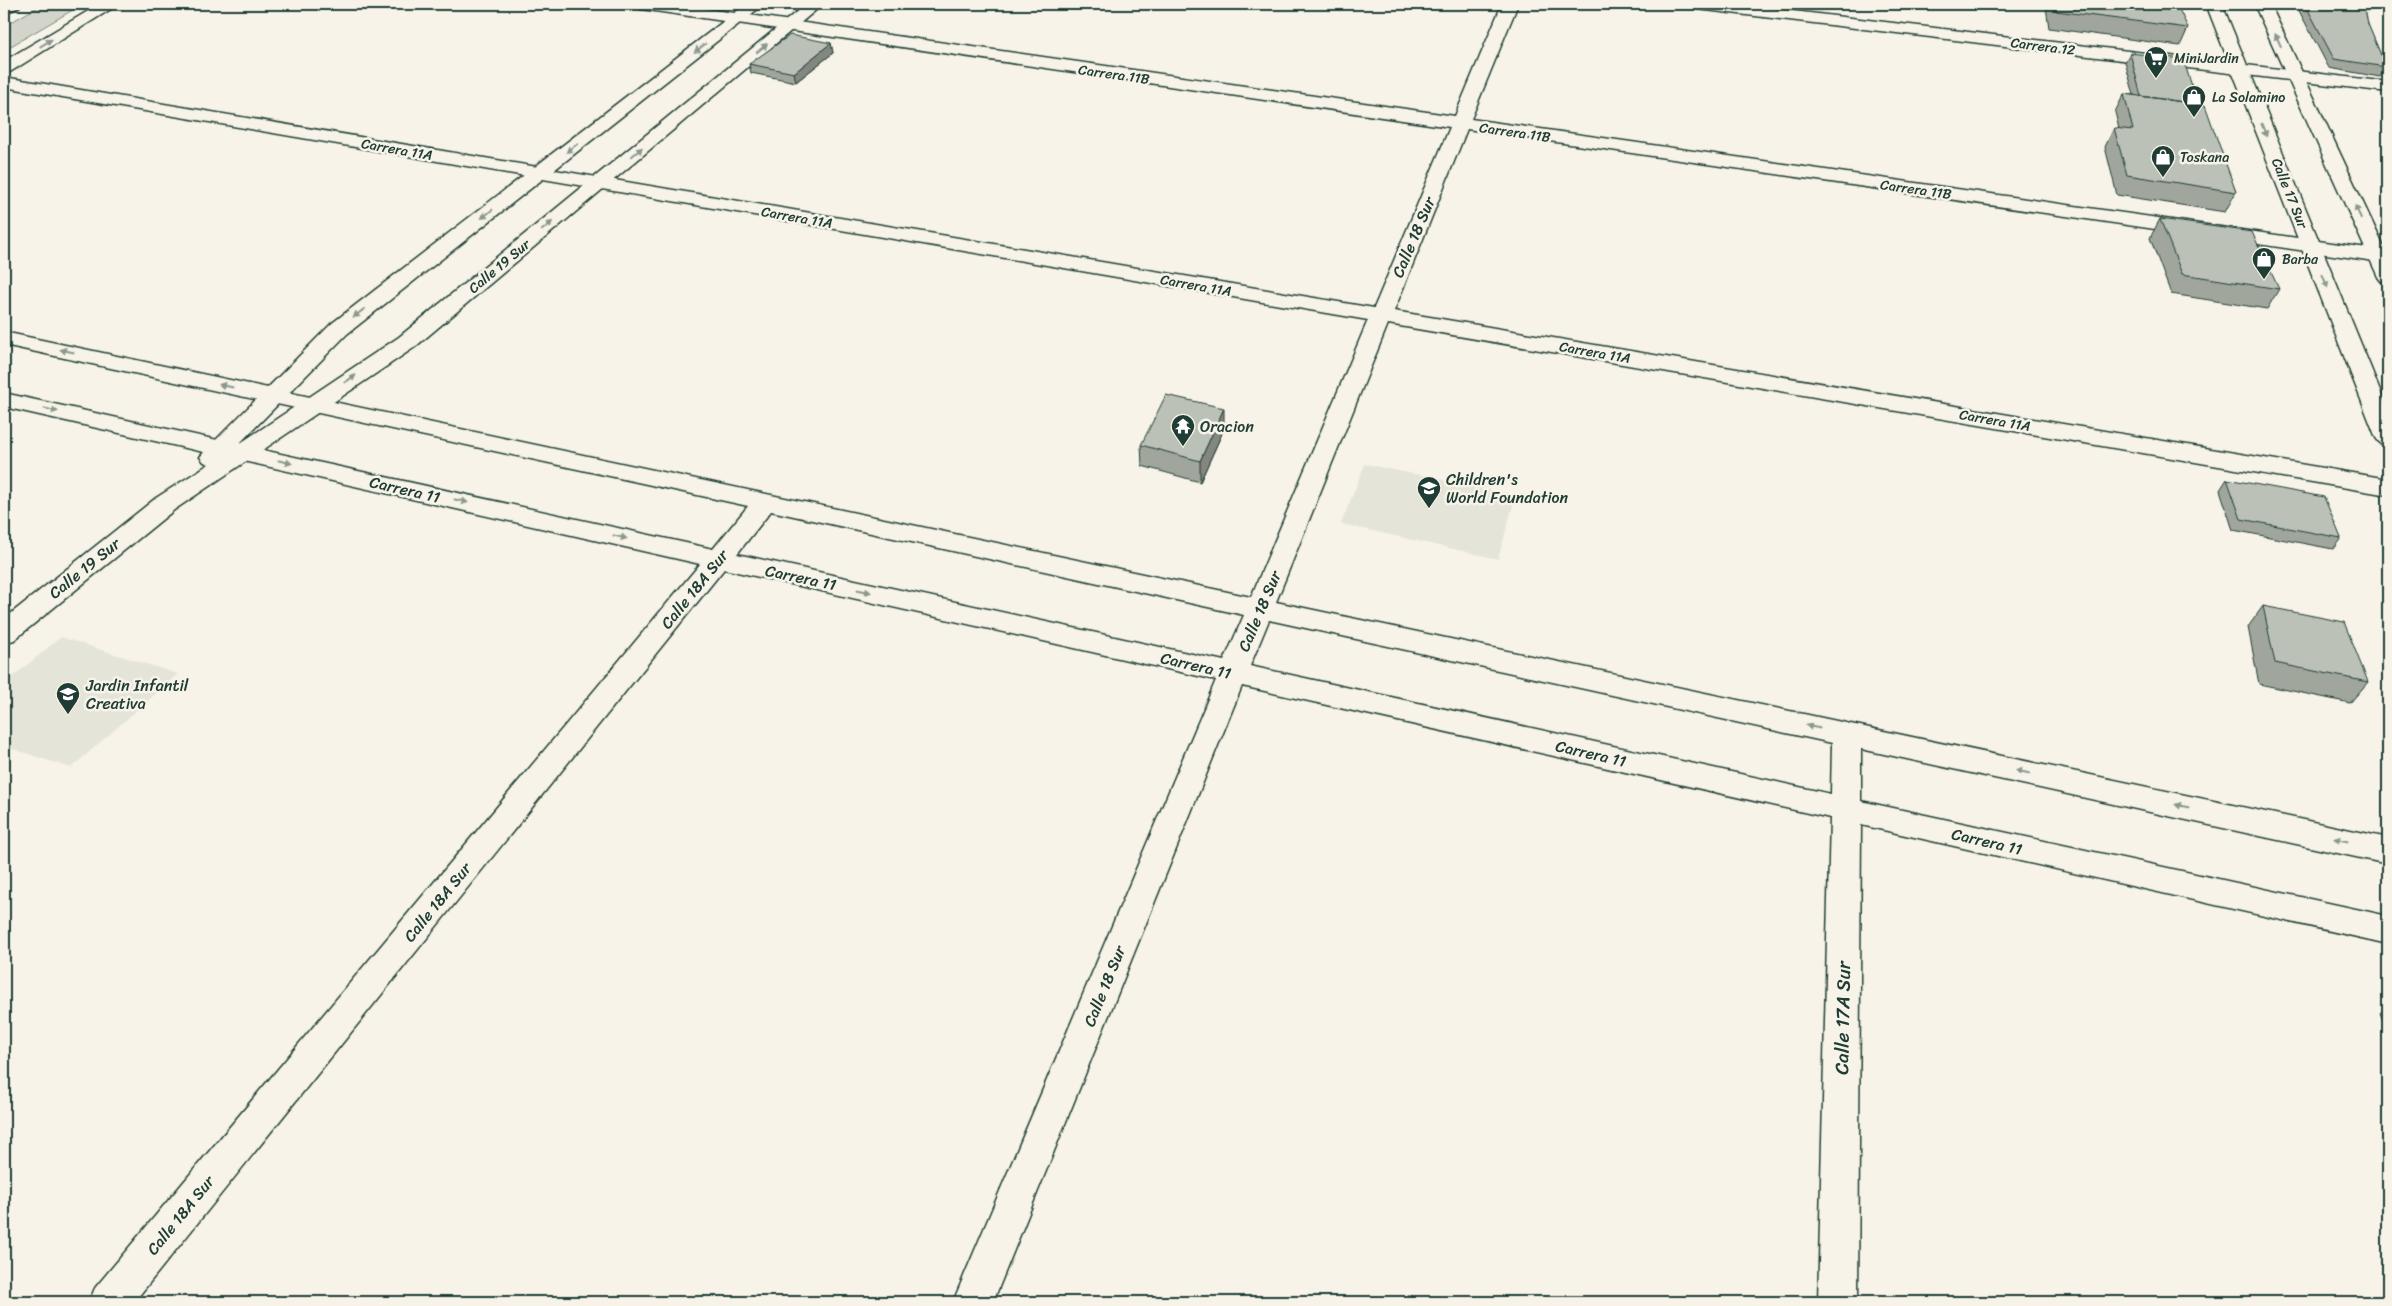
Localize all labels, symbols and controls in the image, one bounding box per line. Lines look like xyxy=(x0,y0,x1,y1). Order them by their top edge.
street label: Carrera 12 xyxy=(2009,30,2077,63)
one-way arrow xyxy=(2274,32,2283,47)
one-way arrow xyxy=(39,38,52,47)
one-way arrow xyxy=(694,42,707,53)
one-way arrow xyxy=(755,42,767,54)
supermarket icon: MiniJardin xyxy=(2143,45,2169,79)
place label: MiniJardin xyxy=(2174,46,2239,71)
street label: Carrera 11B xyxy=(1077,57,1151,92)
shop icon: La Solamino xyxy=(2181,84,2207,118)
place label: La Solamino xyxy=(2212,85,2285,110)
street label: Carrera 11B xyxy=(1478,115,1552,150)
one-way arrow xyxy=(2261,123,2269,137)
street label: Carrera 11A xyxy=(359,131,435,168)
one-way arrow xyxy=(565,142,578,153)
shop icon: Toskana xyxy=(2150,144,2176,178)
place label: Toskana xyxy=(2180,145,2229,170)
one-way arrow xyxy=(630,146,643,157)
street label: Calle 17 Sur xyxy=(2264,154,2316,233)
street label: Carrera 11B xyxy=(1879,172,1953,207)
street label: Calle 18 Sur xyxy=(1383,191,1444,282)
street label: Carrera 11A xyxy=(759,199,835,236)
one-way arrow xyxy=(2354,205,2362,219)
one-way arrow xyxy=(481,208,494,219)
one-way arrow xyxy=(541,220,554,231)
street label: Calle 19 Sur xyxy=(463,232,537,300)
shop icon: Barba xyxy=(2251,246,2277,280)
place label: Barba xyxy=(2282,247,2319,272)
street label: Carrera 11A xyxy=(1158,267,1234,304)
one-way arrow xyxy=(2321,274,2329,289)
one-way arrow xyxy=(353,308,366,319)
street label: Carrera 11A xyxy=(1557,334,1633,371)
one-way arrow xyxy=(59,347,75,355)
one-way arrow xyxy=(343,374,357,383)
one-way arrow xyxy=(217,381,233,389)
street label: Carrera 11A xyxy=(1957,402,2033,439)
one-way arrow xyxy=(44,406,59,414)
place label: Oracion xyxy=(1200,412,1254,441)
temple icon: Oracion xyxy=(1170,413,1196,447)
one-way arrow xyxy=(278,458,293,466)
place label: Children's World Foundation xyxy=(1446,465,1568,512)
street label: Carrera 11 xyxy=(367,467,443,512)
school or university icon: Children's World Foundation xyxy=(1416,475,1442,509)
one-way arrow xyxy=(454,498,470,506)
street label: Calle 19 Sur xyxy=(42,529,128,607)
one-way arrow xyxy=(612,533,627,541)
street label: Calle 18A Sur xyxy=(653,542,737,636)
street label: Carrera 11 xyxy=(763,556,839,599)
street label: Calle 18 Sur xyxy=(1229,565,1290,656)
one-way arrow xyxy=(856,587,871,595)
street label: Carrera 11 xyxy=(1158,643,1234,688)
place label: Jardin Infantil Creativa xyxy=(85,671,189,718)
school or university icon: Jardin Infantil Creativa xyxy=(55,681,81,715)
one-way arrow xyxy=(1805,723,1820,731)
street label: Carrera 11 xyxy=(1553,731,1629,776)
one-way arrow xyxy=(2015,768,2030,776)
one-way arrow xyxy=(2174,802,2189,810)
street label: Carrera 11 xyxy=(1949,819,2025,864)
one-way arrow xyxy=(2332,836,2348,844)
street label: Calle 18A Sur xyxy=(396,855,480,949)
street label: Calle 18 Sur xyxy=(1075,940,1134,1031)
street label: Calle 17A Sur xyxy=(1825,960,1860,1075)
street label: Calle 18A Sur xyxy=(139,1168,223,1262)

